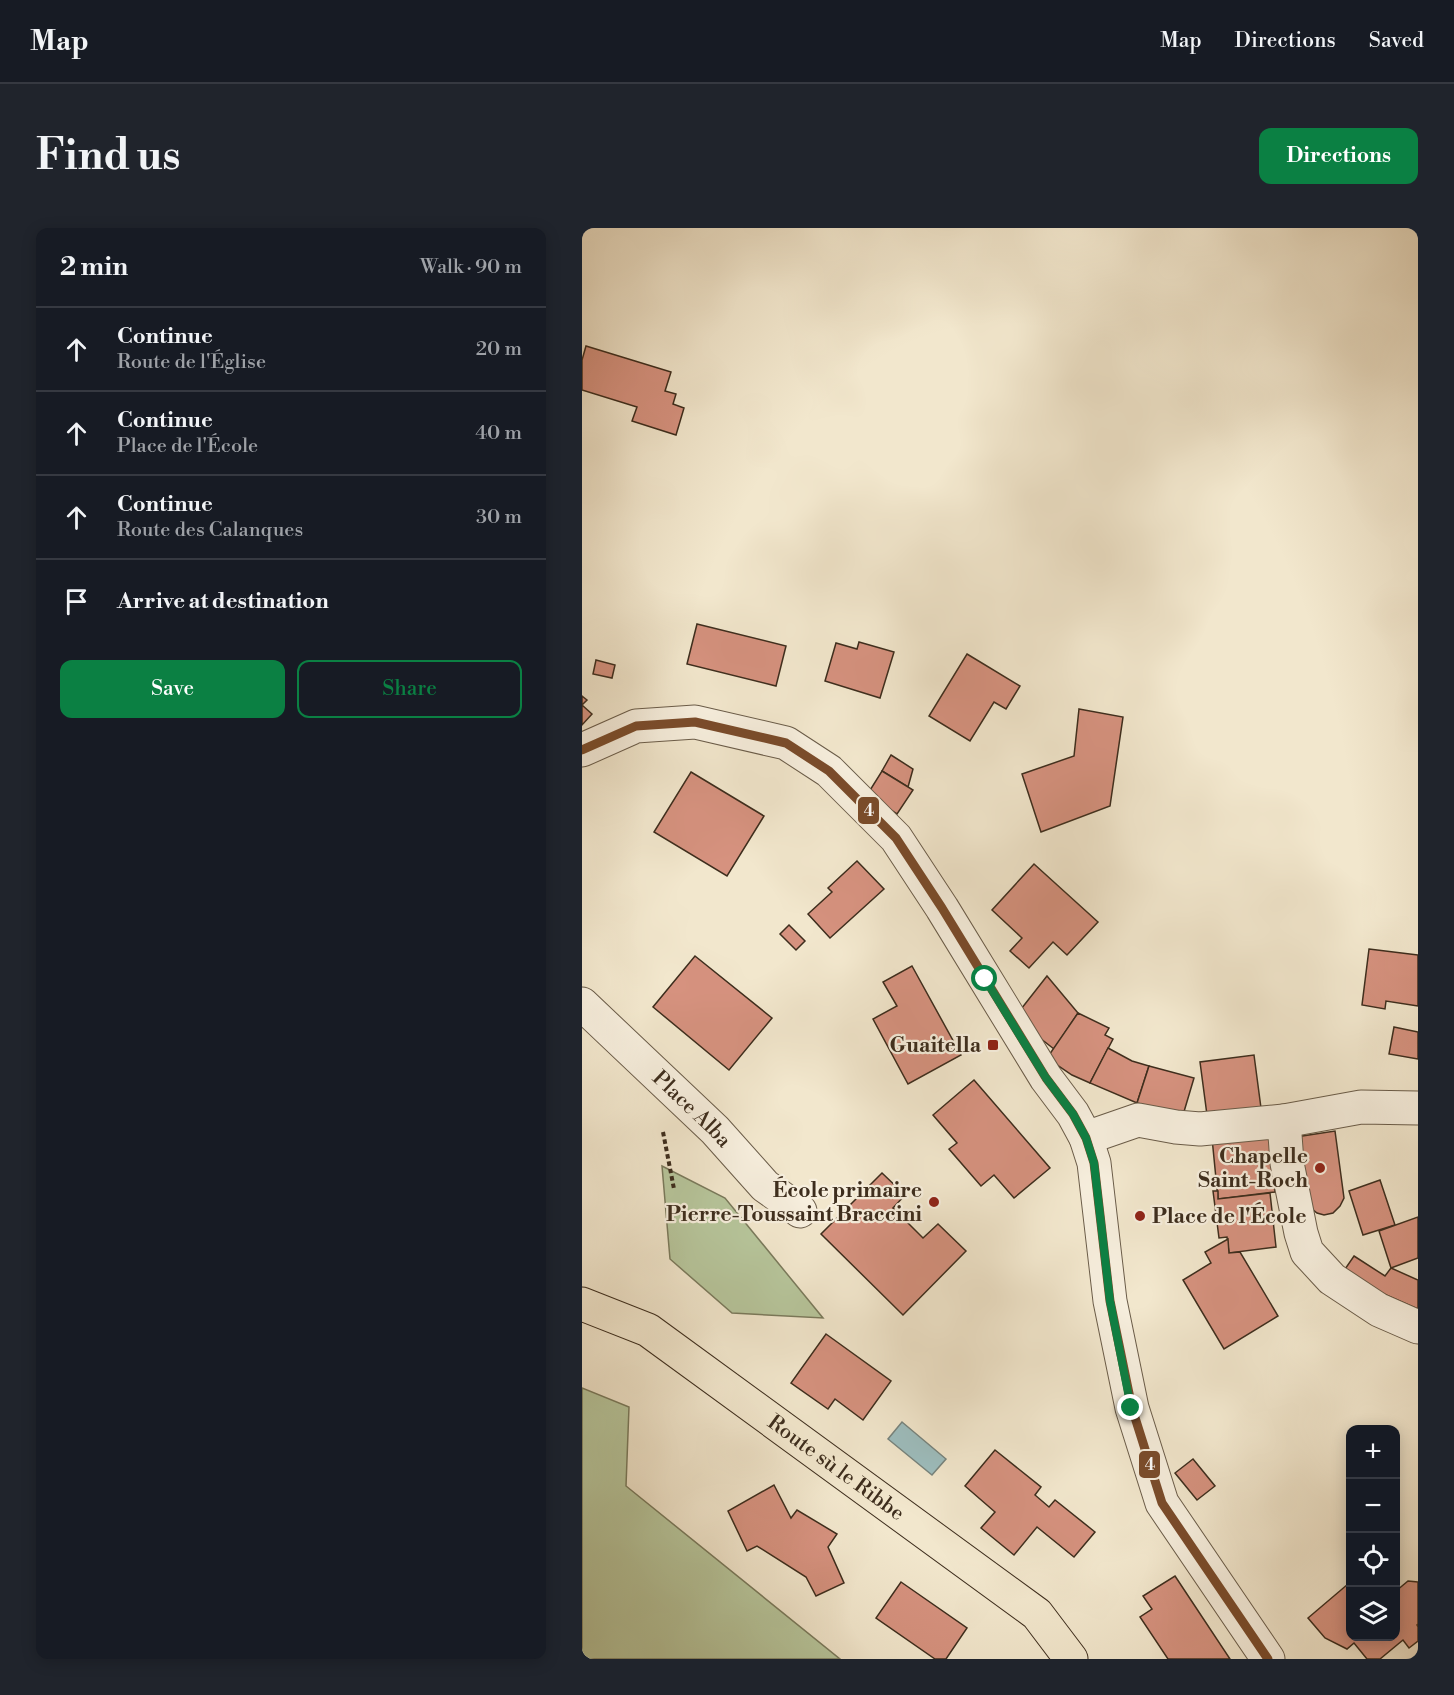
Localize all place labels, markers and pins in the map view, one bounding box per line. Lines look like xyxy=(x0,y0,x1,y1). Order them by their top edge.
place label: Guaitella xyxy=(890,1033,982,1059)
marker: Guaitella xyxy=(986,1038,1000,1052)
place label: Chapelle Saint-Roch xyxy=(1198,1144,1308,1194)
marker: Chapelle Saint-Roch xyxy=(1313,1161,1327,1175)
place label: École primaire Pierre-Toussaint Braccini xyxy=(666,1176,922,1228)
marker: École primaire Pierre-Toussaint Braccini xyxy=(927,1195,941,1209)
place label: Place de l'École xyxy=(1152,1202,1307,1230)
marker: Place de l'École xyxy=(1133,1209,1147,1223)

